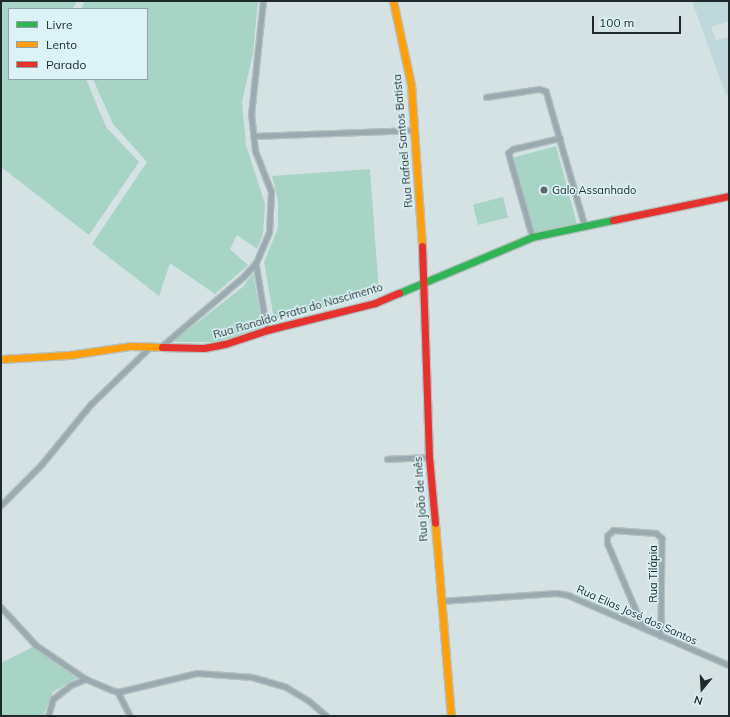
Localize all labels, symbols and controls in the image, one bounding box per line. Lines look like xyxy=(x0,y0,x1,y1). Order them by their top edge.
legend xyxy=(8,8,148,80)
scale bar xyxy=(594,8,683,34)
text: 100 m xyxy=(599,15,634,30)
text: Livre xyxy=(46,17,73,32)
text: Lento xyxy=(46,37,77,52)
text: Parado xyxy=(46,57,86,72)
street label: Rua Rafael Santos Batista xyxy=(391,74,415,208)
place label: Galo Assanhado xyxy=(552,183,636,197)
marker: Galo Assanhado xyxy=(539,185,549,195)
street label: Rua Ronaldo Prata do Nascimento xyxy=(212,280,384,342)
street label: Rua João de Inês xyxy=(411,456,431,542)
street label: Rua Tilápia xyxy=(646,545,660,603)
street label: Rua Elias José dos Santos xyxy=(575,582,699,648)
north arrow xyxy=(682,669,722,709)
text: N xyxy=(692,692,704,708)

